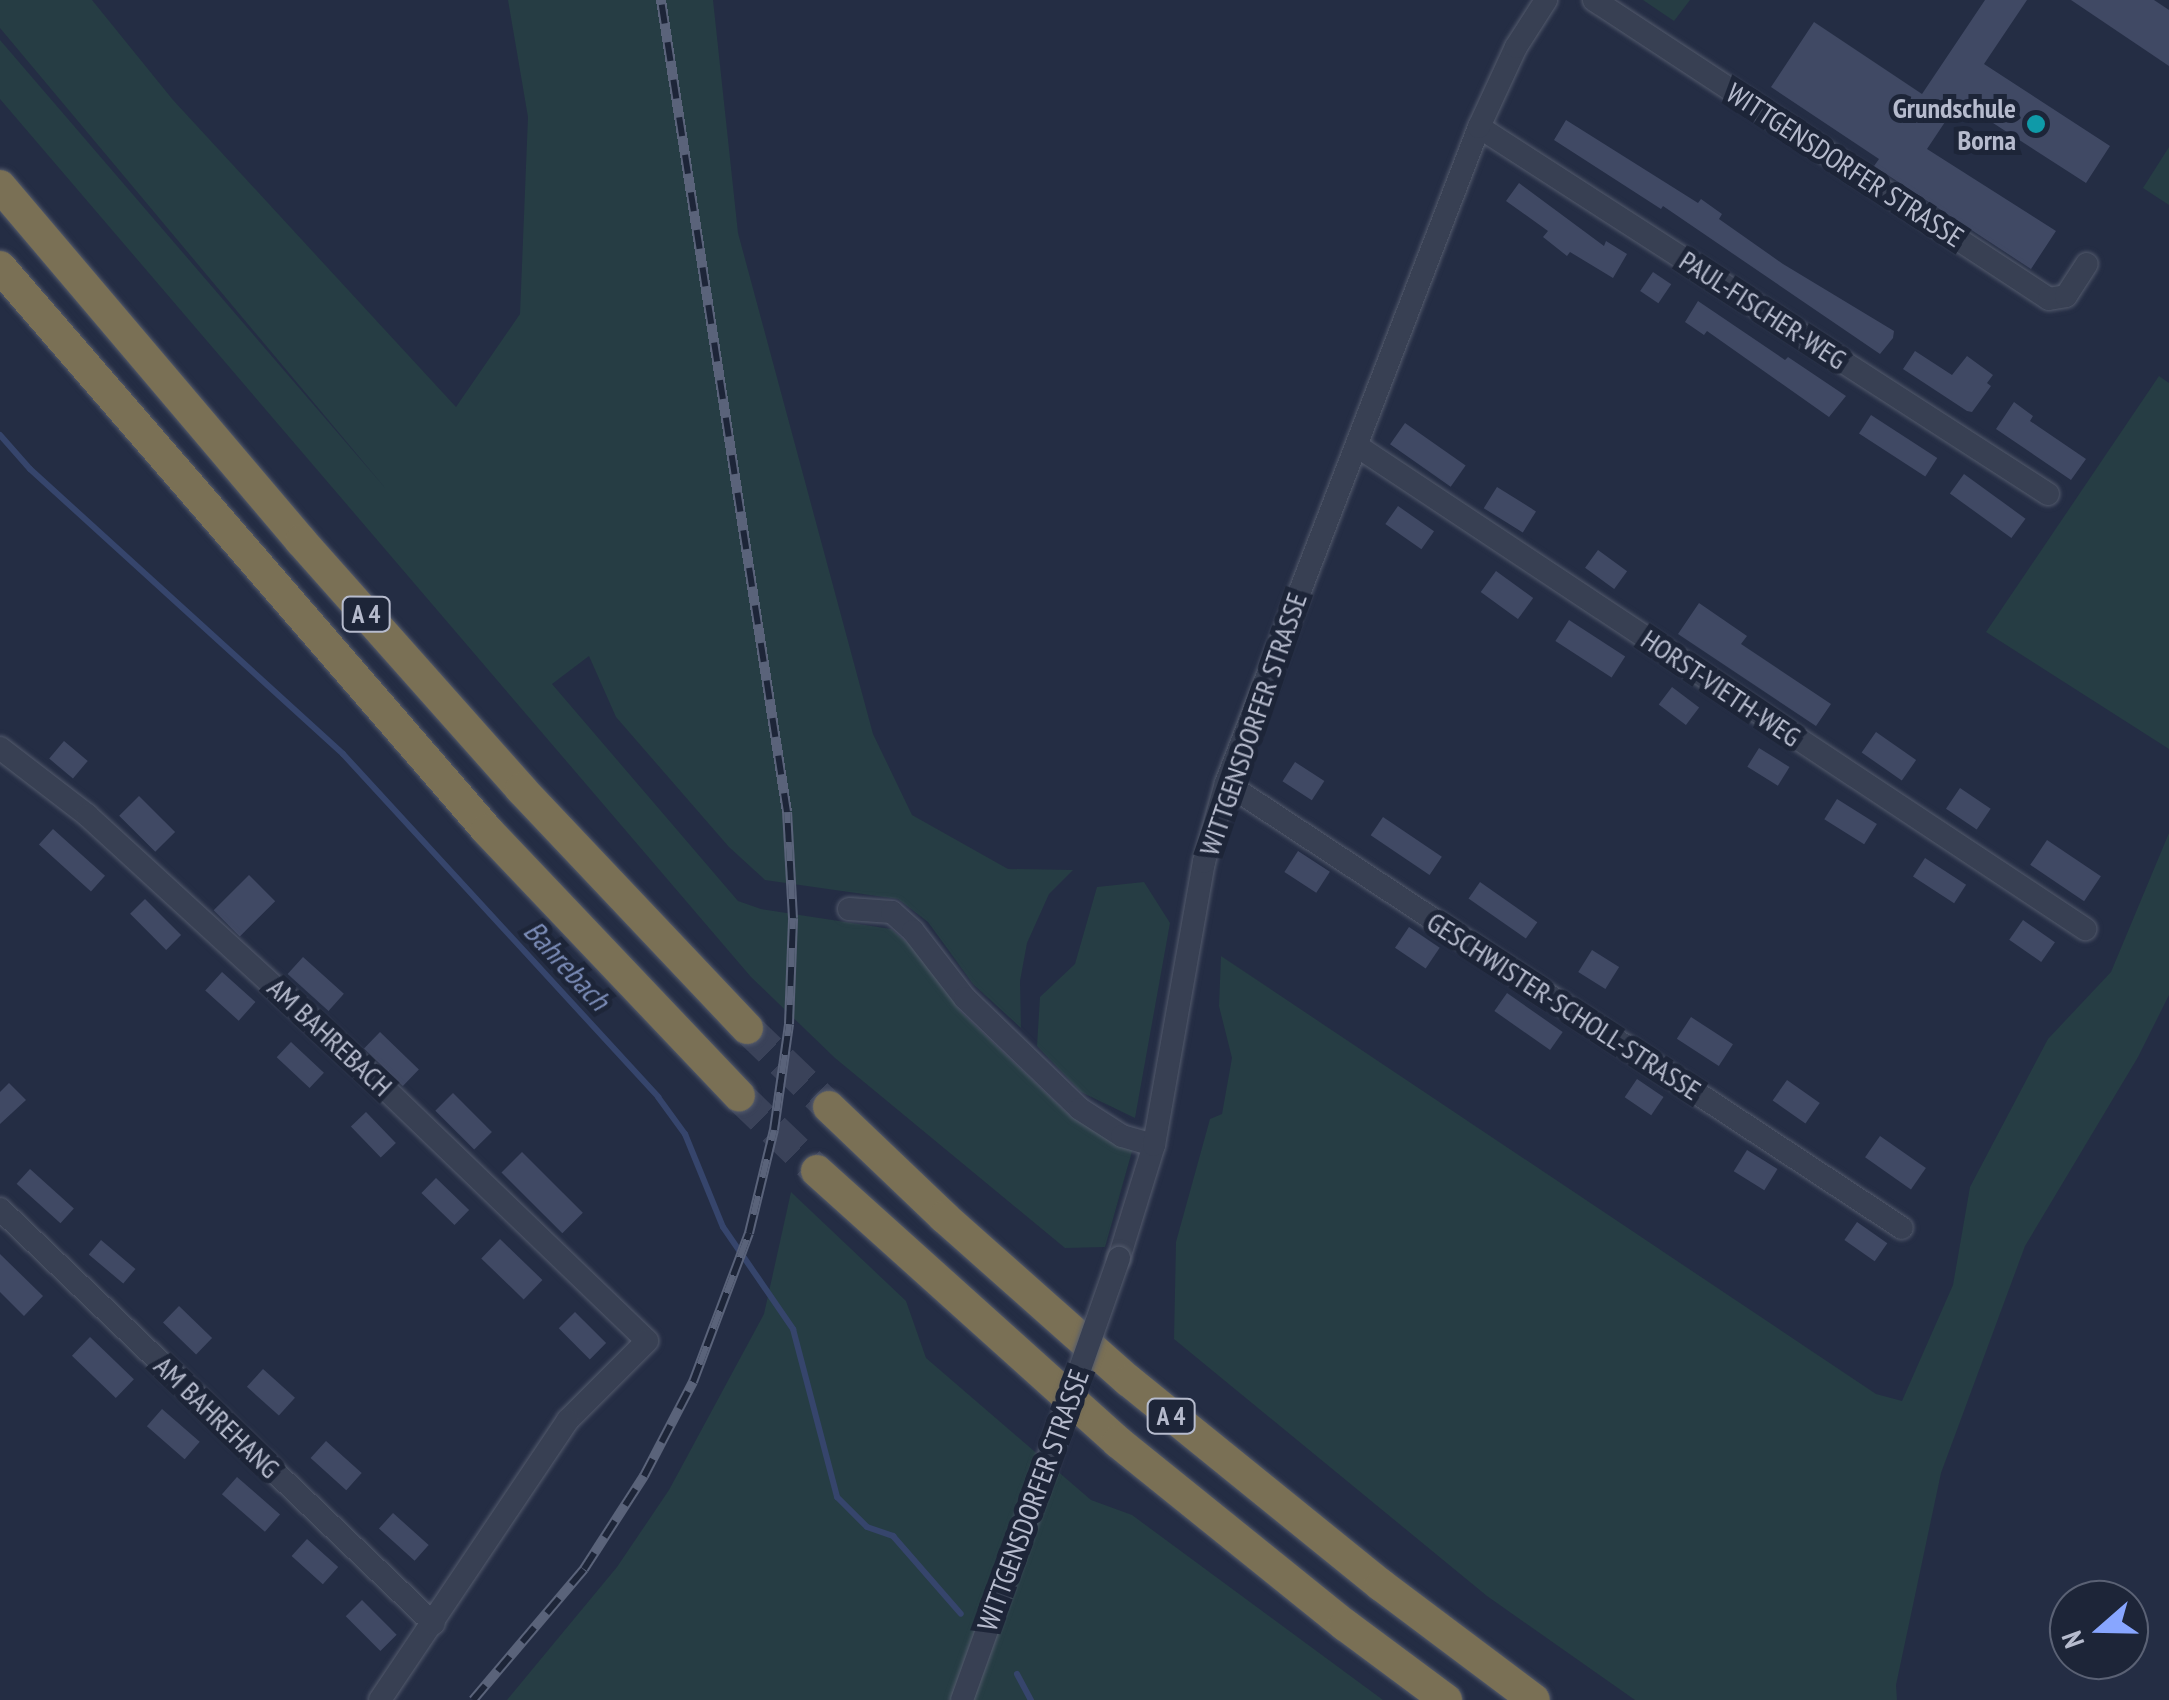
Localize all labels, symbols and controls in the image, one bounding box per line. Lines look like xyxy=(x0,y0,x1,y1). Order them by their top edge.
street label: WITTGENSDORFER STRASSE xyxy=(1720,76,1970,254)
place label: Grundschule Borna xyxy=(1893,91,2016,157)
marker: Grundschule Borna xyxy=(2025,113,2047,135)
street label: PAUL-FISCHER-WEG xyxy=(1673,244,1853,376)
street label: WITTGENSDORFER STRASSE xyxy=(1192,588,1314,860)
road number: A 4 xyxy=(341,594,391,634)
street label: HORST-VIETH-WEG xyxy=(1635,622,1807,754)
street label: GESCHWISTER-SCHOLL-STRASSE xyxy=(1421,905,1707,1107)
water label: Bahrebach xyxy=(517,913,617,1017)
street label: AM BAHREBACH xyxy=(261,971,399,1103)
street label: AM BAHREHANG xyxy=(147,1349,287,1485)
street label: WITTGENSDORFER STRASSE xyxy=(970,1365,1096,1635)
road number: A 4 xyxy=(1146,1396,1196,1436)
north arrow xyxy=(2049,1580,2149,1680)
text: N xyxy=(2052,1626,2092,1653)

